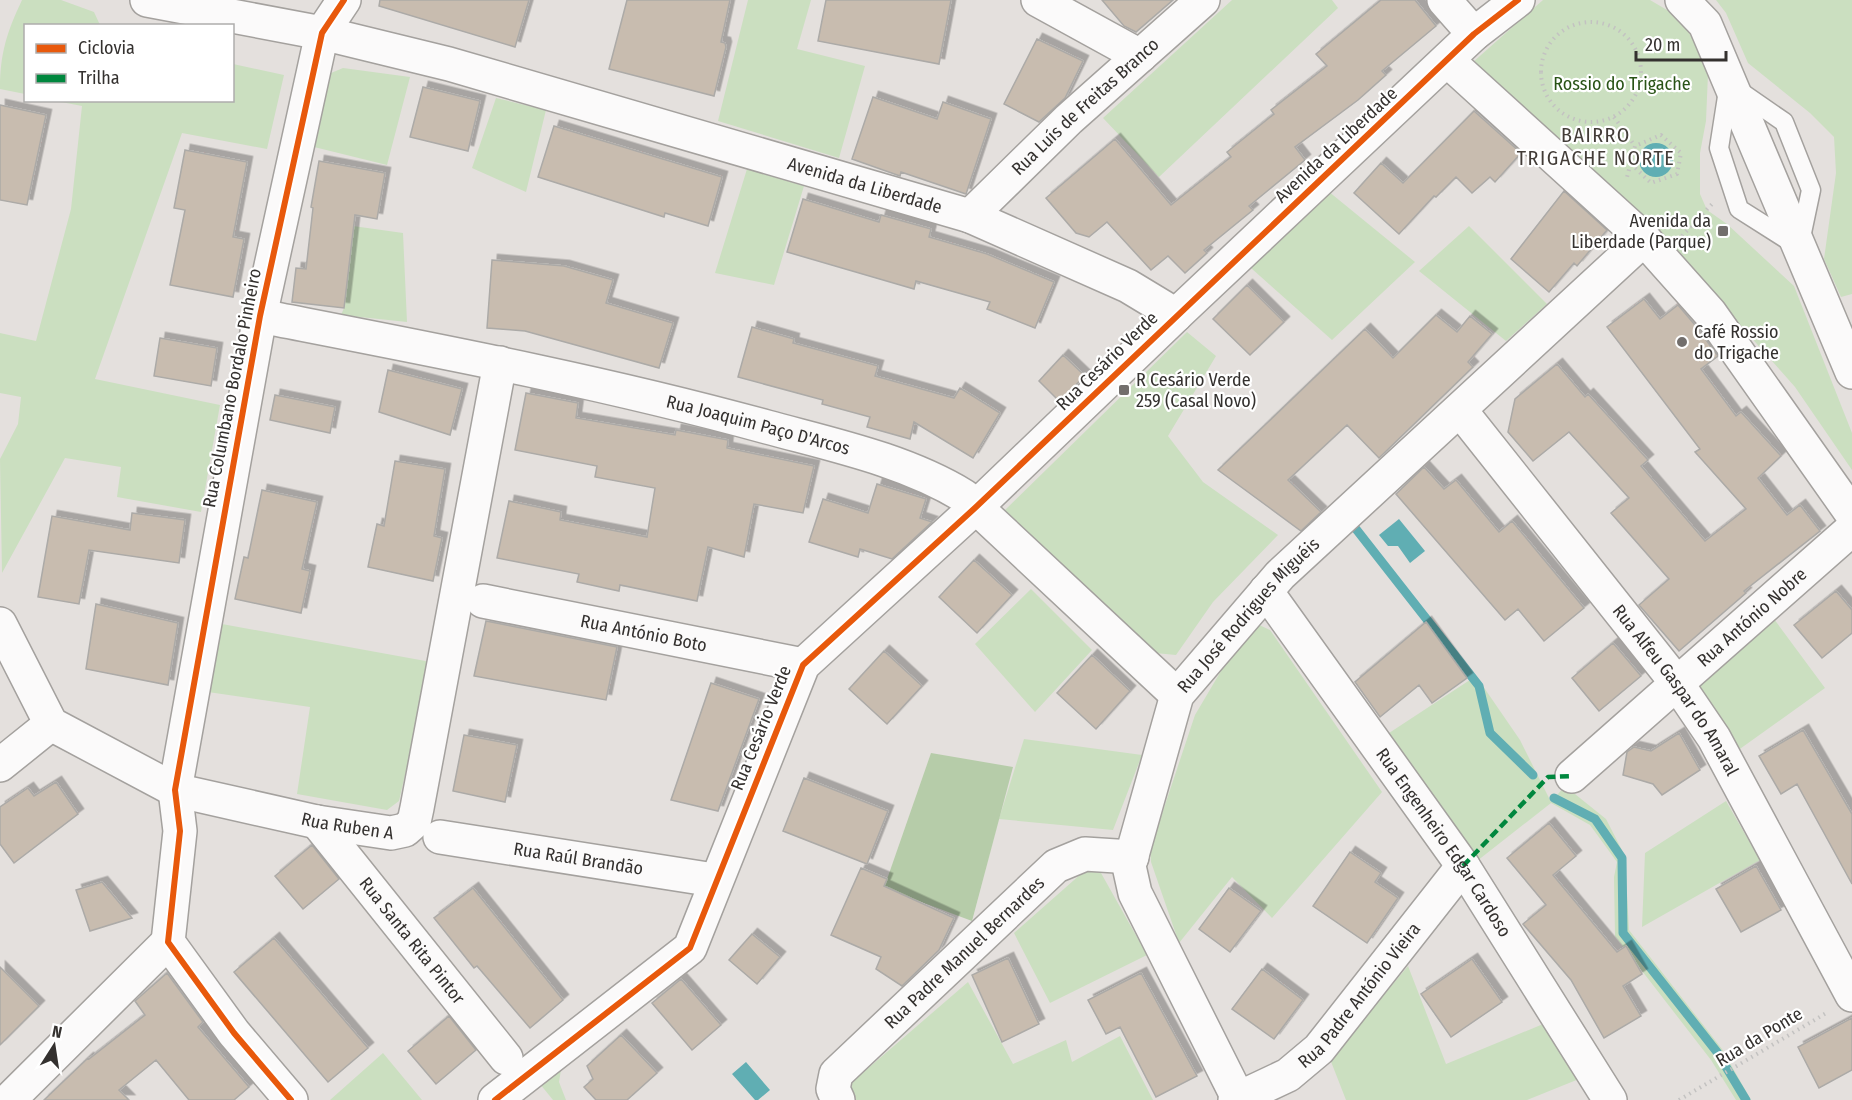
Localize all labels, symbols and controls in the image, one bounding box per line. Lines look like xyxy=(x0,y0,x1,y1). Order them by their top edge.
legend xyxy=(24,24,234,102)
scale bar xyxy=(1636,24,1726,62)
street label: Rua Luís de Freitas Branco xyxy=(1007,33,1163,180)
text: 20 m xyxy=(1645,34,1680,56)
text: Ciclovia xyxy=(78,37,135,59)
text: Trilha xyxy=(78,67,120,89)
park label: Rossio do Trigache xyxy=(1553,73,1691,95)
street label: Avenida da Liberdade xyxy=(1270,83,1402,207)
district label: BAIRRO TRIGACHE NORTE xyxy=(1517,123,1675,170)
street label: Avenida da Liberdade xyxy=(785,152,945,218)
place label: Avenida da Liberdade (Parque) xyxy=(1571,210,1711,253)
marker: Avenida da Liberdade (Parque) xyxy=(1716,224,1730,238)
street label: Rua Columbano Bordalo Pinheiro xyxy=(198,266,266,510)
street label: Rua Cesário Verde xyxy=(1052,307,1162,415)
place label: Café Rossio do Trigache xyxy=(1694,321,1779,364)
marker: Café Rossio do Trigache xyxy=(1675,335,1689,349)
place label: R Cesário Verde 259 (Casal Novo) xyxy=(1136,369,1256,412)
marker: R Cesário Verde 259 (Casal Novo) xyxy=(1117,383,1131,397)
street label: Rua Joaquim Paço D'Arcos xyxy=(664,390,853,460)
street label: Rua José Rodrigues Miguéis xyxy=(1173,533,1324,697)
street label: Rua António Nobre xyxy=(1693,563,1811,671)
street label: Rua Alfeu Gaspar do Amaral xyxy=(1608,600,1743,780)
street label: Rua António Boto xyxy=(579,610,709,657)
street label: Rua Cesário Verde xyxy=(726,662,796,794)
street label: Rua Engenheiro Edgar Cardoso xyxy=(1371,744,1516,941)
street label: Rua Ruben A xyxy=(299,808,396,844)
street label: Rua Raúl Brandão xyxy=(512,838,645,880)
street label: Rua Padre Manuel Bernardes xyxy=(880,872,1049,1034)
street label: Rua Santa Rita Pintor xyxy=(355,873,470,1009)
street label: Rua Padre António Vieira xyxy=(1294,918,1425,1073)
street label: Rua da Ponte xyxy=(1712,1002,1806,1071)
north arrow xyxy=(24,1016,84,1076)
text: N xyxy=(50,1022,64,1042)

